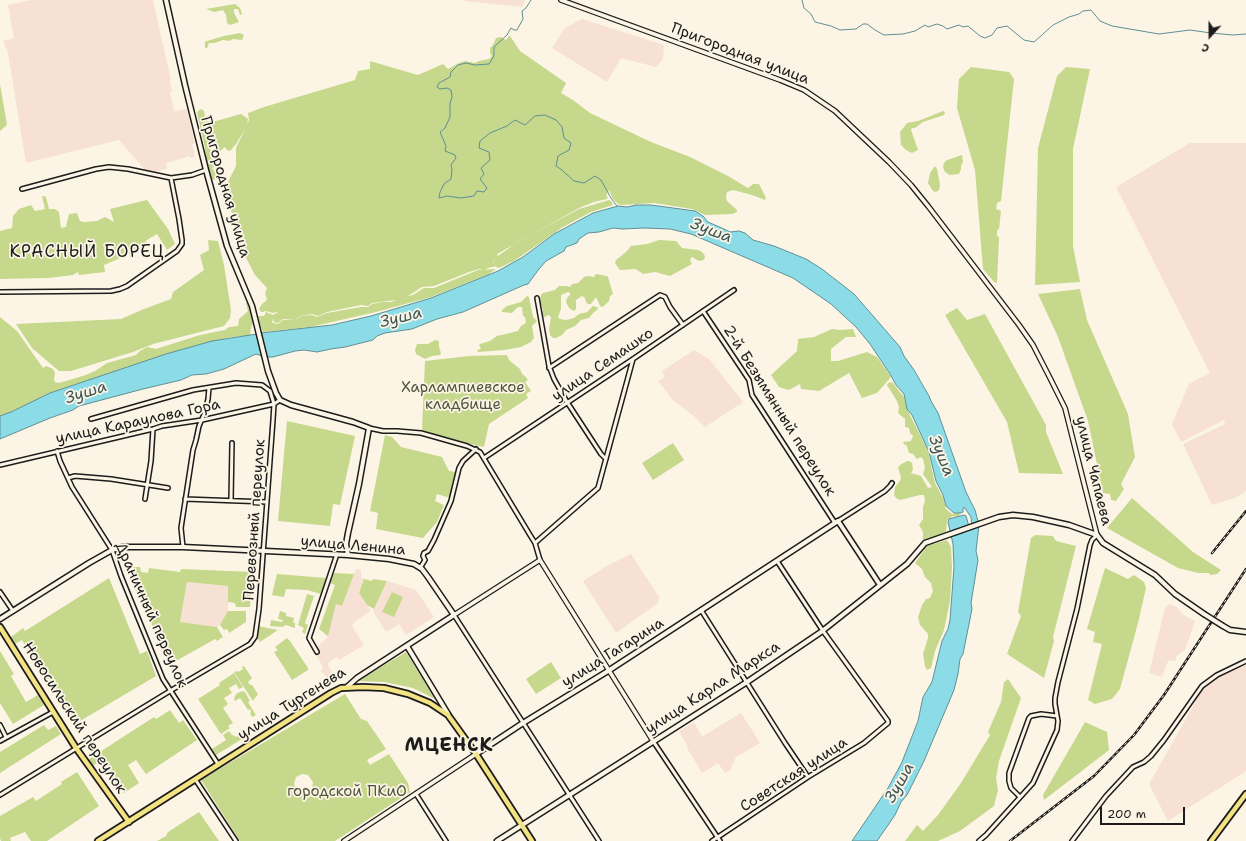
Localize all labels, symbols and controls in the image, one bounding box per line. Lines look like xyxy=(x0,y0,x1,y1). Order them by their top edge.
north arrow xyxy=(1190,16,1230,56)
street label: Пригородная улица xyxy=(668,19,812,89)
text: С xyxy=(1200,39,1211,56)
street label: Пригородная улица xyxy=(196,114,254,260)
water label: Зуша xyxy=(688,214,734,248)
district label: КРАСНЫЙ БОРЕЦ xyxy=(9,243,165,263)
water label: Зуша xyxy=(378,303,424,333)
street label: 2-й Безымянный переулок xyxy=(719,322,839,500)
street label: улица Семашко xyxy=(549,324,657,406)
water label: Зуша xyxy=(63,377,109,409)
park label: Харлампиевское кладбище xyxy=(401,379,525,414)
street label: улица Караулова Гора xyxy=(54,396,222,448)
street label: улица Чапаева xyxy=(1071,414,1115,528)
water label: Зуша xyxy=(924,433,958,479)
street label: Перевозный переулок xyxy=(240,439,270,601)
street label: улица Ленина xyxy=(300,532,406,560)
street label: Драничный переулок xyxy=(111,539,191,691)
street label: улица Гагарина xyxy=(559,614,667,692)
street label: улица Карла Маркса xyxy=(642,638,784,738)
street label: Новосильский переулок xyxy=(18,639,130,797)
street label: улица Тургенева xyxy=(235,663,349,745)
street label: Советская улица xyxy=(737,734,851,816)
district label: МЦЕНСК xyxy=(404,735,494,757)
water label: Зуша xyxy=(881,760,919,806)
park label: городской ПКиО xyxy=(287,783,407,801)
scale bar xyxy=(1102,799,1187,825)
text: 200 m xyxy=(1107,806,1146,822)

